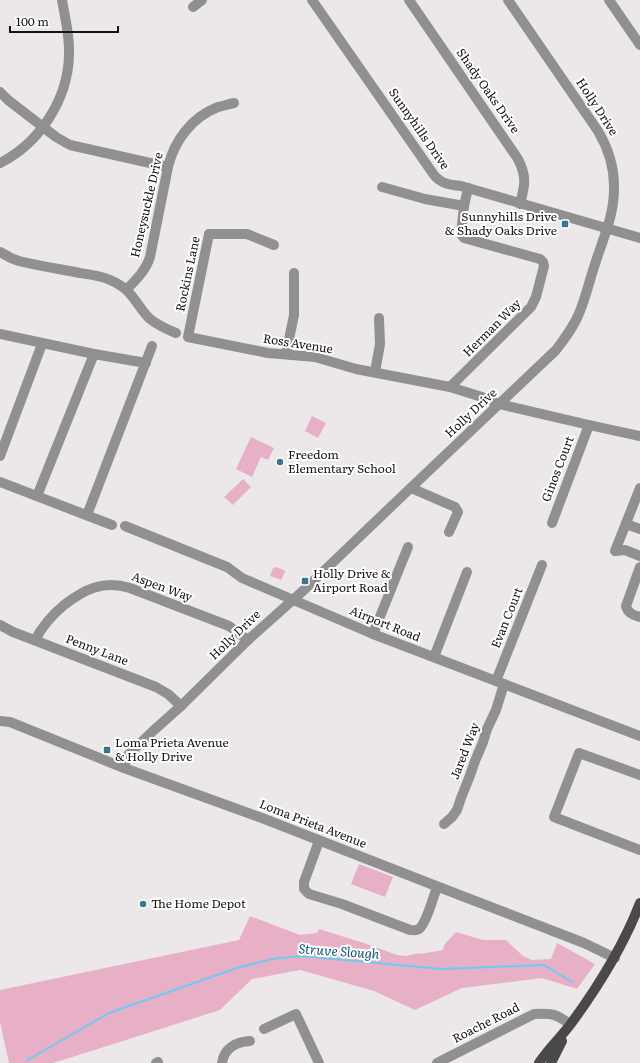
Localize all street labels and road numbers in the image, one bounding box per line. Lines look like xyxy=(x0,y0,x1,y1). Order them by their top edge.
street label: Shady Oaks Drive xyxy=(453,44,525,137)
street label: Holly Drive xyxy=(573,74,623,139)
street label: Sunnyhills Drive xyxy=(385,84,455,173)
street label: Honeysuckle Drive xyxy=(125,150,167,259)
street label: Rockins Lane xyxy=(170,235,204,313)
street label: Herman Way xyxy=(458,294,524,360)
street label: Ross Avenue xyxy=(262,329,334,357)
street label: Holly Drive xyxy=(440,383,500,441)
street label: Ginos Court xyxy=(536,433,578,504)
street label: Aspen Way xyxy=(129,567,195,605)
street label: Evan Court xyxy=(486,584,527,651)
street label: Airport Road xyxy=(347,601,424,646)
street label: Holly Drive xyxy=(205,605,264,663)
street label: Penny Lane xyxy=(63,629,131,669)
street label: Jared Way xyxy=(445,719,483,782)
street label: Loma Prieta Avenue xyxy=(257,794,370,852)
street label: Roache Road xyxy=(449,997,523,1047)

